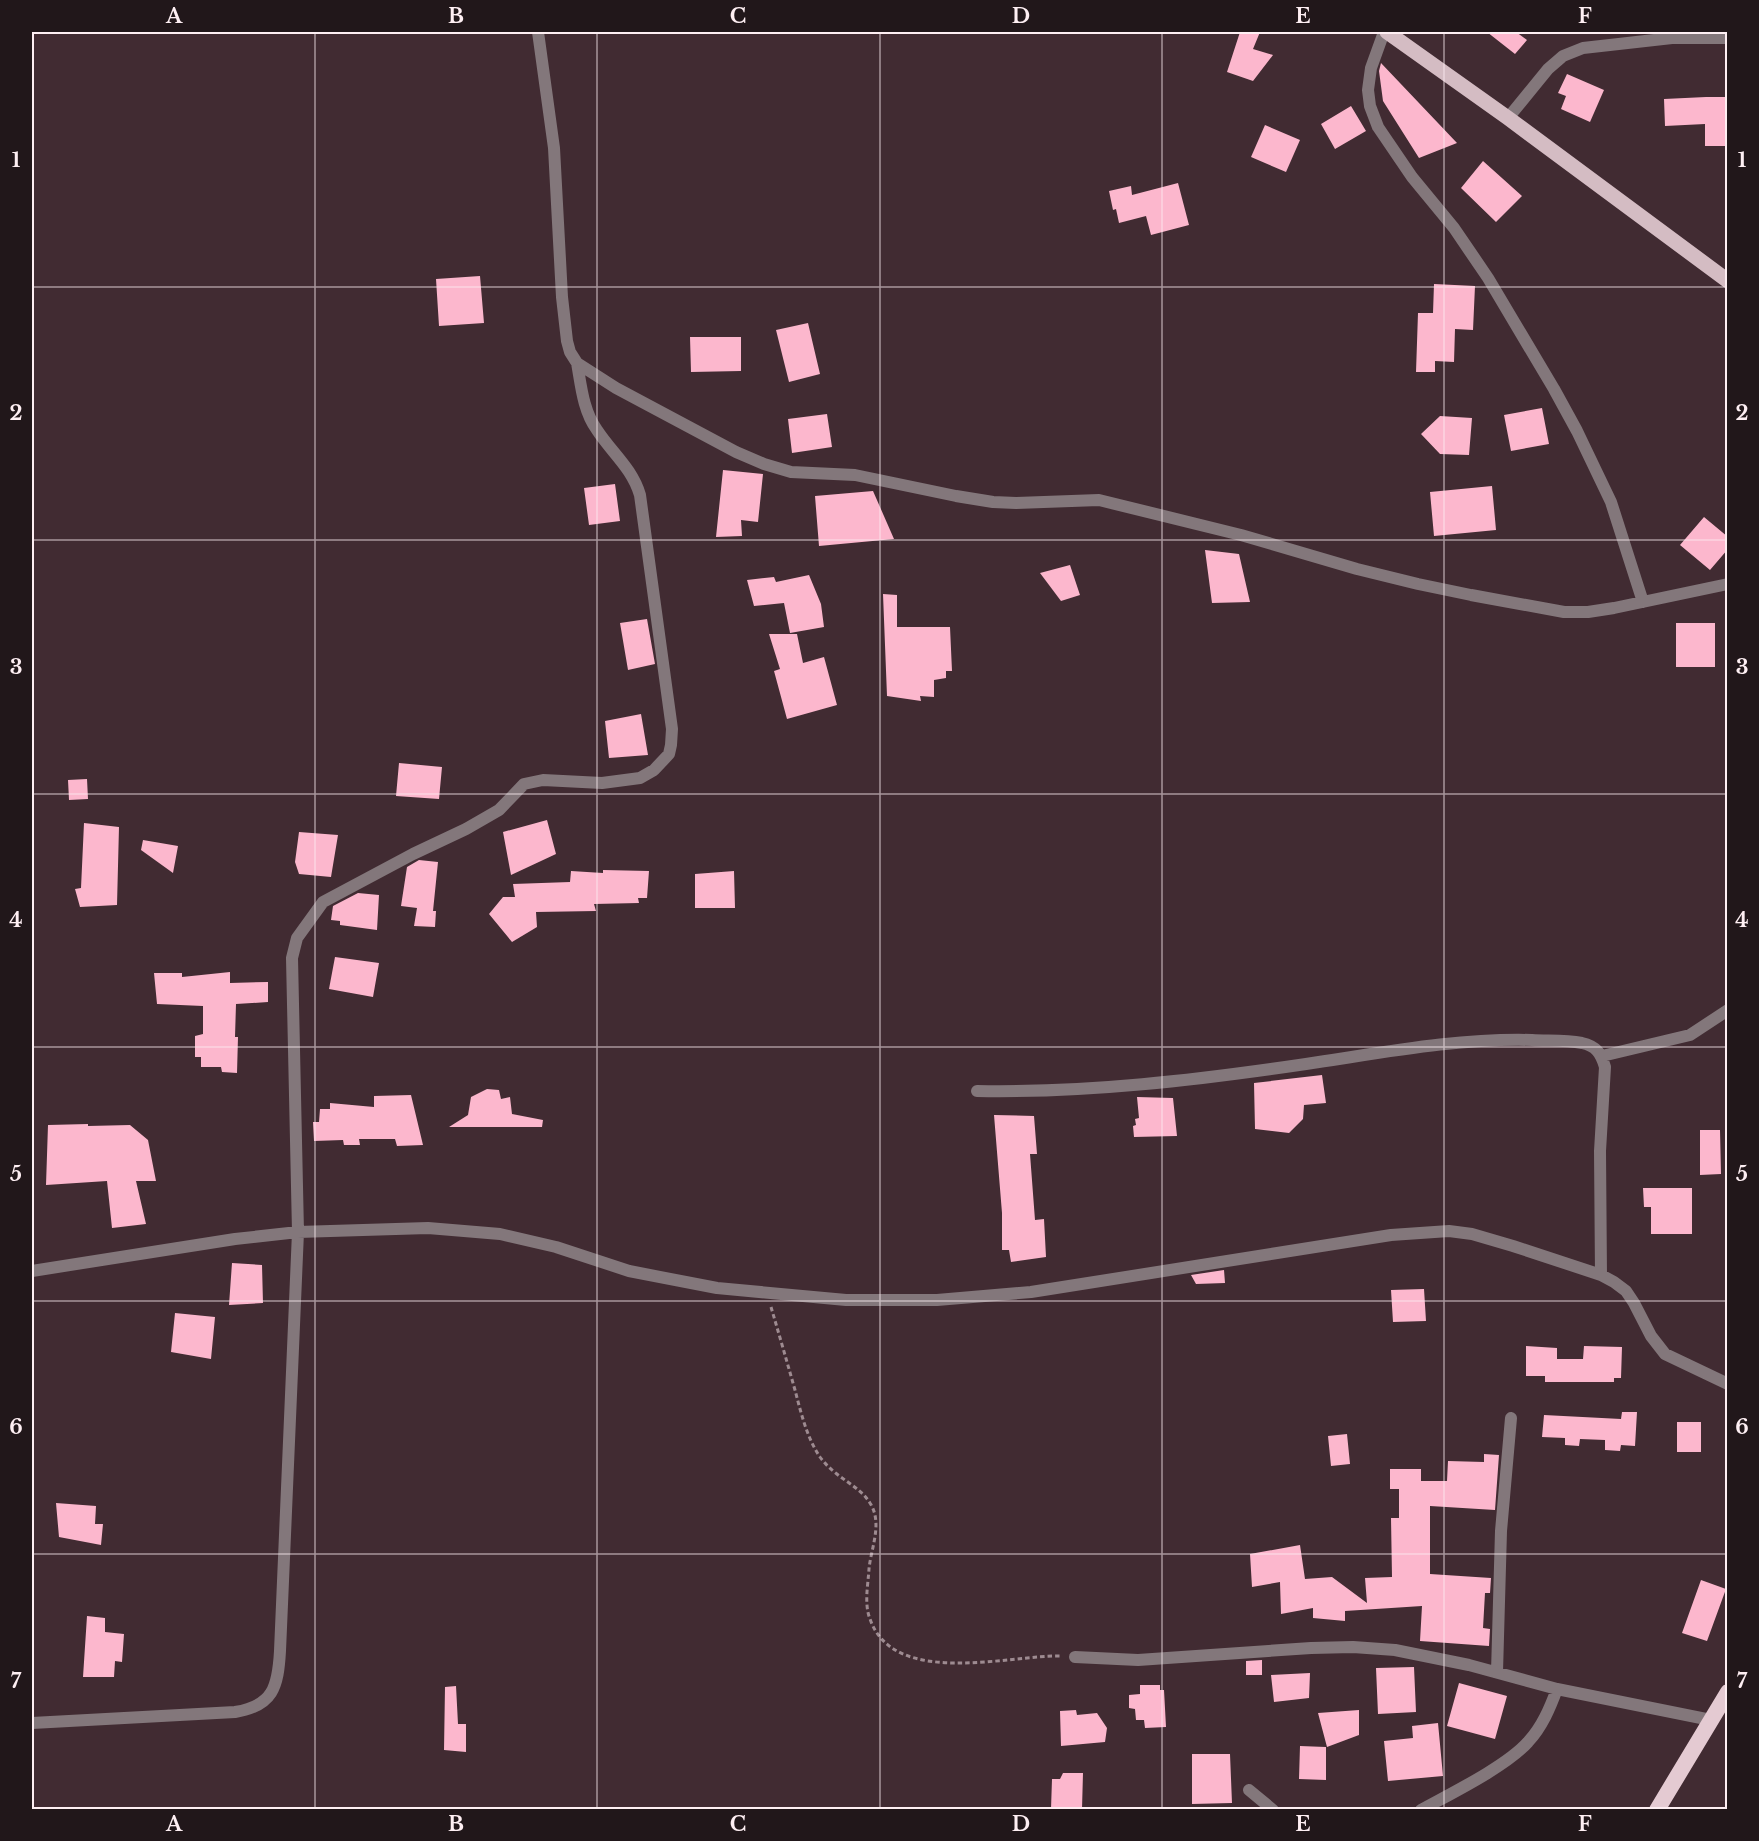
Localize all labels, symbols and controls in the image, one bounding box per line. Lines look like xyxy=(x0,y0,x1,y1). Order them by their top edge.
text: A xyxy=(165,4,183,28)
text: B xyxy=(448,4,464,28)
text: C xyxy=(730,4,746,28)
text: D xyxy=(1012,4,1030,28)
text: E xyxy=(1295,4,1311,28)
text: F xyxy=(1578,4,1592,28)
text: 1 xyxy=(12,148,21,172)
text: 1 xyxy=(1738,148,1747,172)
text: 2 xyxy=(9,401,23,425)
text: 2 xyxy=(1735,401,1749,425)
text: 3 xyxy=(10,655,22,679)
text: 3 xyxy=(1736,655,1748,679)
text: 4 xyxy=(9,908,23,932)
text: 4 xyxy=(1735,908,1749,932)
text: 5 xyxy=(10,1162,22,1186)
text: 5 xyxy=(1736,1162,1748,1186)
text: 6 xyxy=(9,1415,23,1439)
text: 6 xyxy=(1735,1415,1749,1439)
text: 7 xyxy=(11,1669,22,1693)
text: 7 xyxy=(1737,1669,1748,1693)
text: A xyxy=(165,1812,183,1836)
text: B xyxy=(448,1812,464,1836)
text: C xyxy=(730,1812,746,1836)
text: D xyxy=(1012,1812,1030,1836)
text: E xyxy=(1295,1812,1311,1836)
text: F xyxy=(1578,1812,1592,1836)

